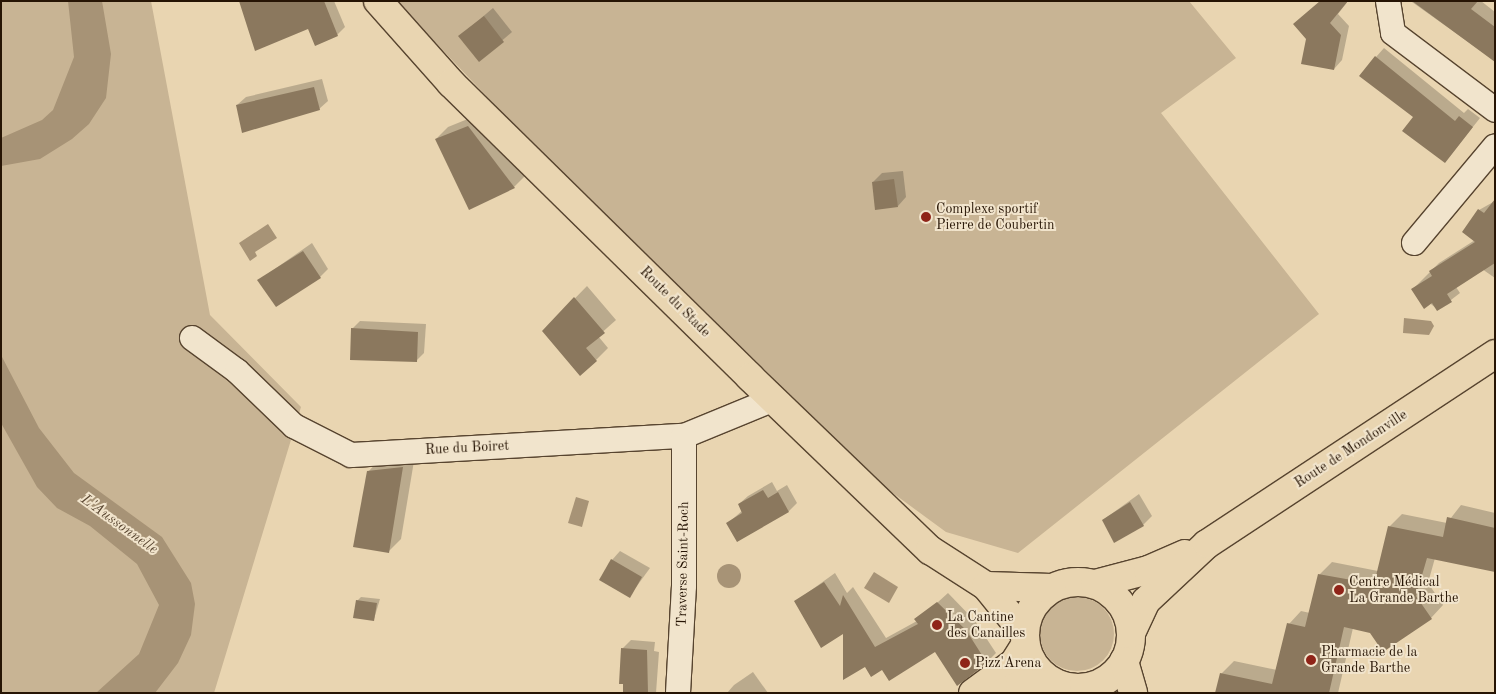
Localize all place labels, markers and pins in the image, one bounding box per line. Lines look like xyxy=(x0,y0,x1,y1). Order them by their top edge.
place label: Complexe sportif Pierre de Coubertin xyxy=(936,201,1055,233)
marker: Complexe sportif Pierre de Coubertin xyxy=(920,211,932,223)
place label: Centre Médical La Grande Barthe xyxy=(1349,574,1458,606)
marker: Centre Médical La Grande Barthe xyxy=(1333,584,1345,596)
place label: La Cantine des Canailles xyxy=(947,609,1025,642)
marker: La Cantine des Canailles xyxy=(931,619,943,631)
place label: Pharmacie de la Grande Barthe xyxy=(1321,644,1417,676)
marker: Pharmacie de la Grande Barthe xyxy=(1305,654,1317,666)
place label: Pizz'Arena xyxy=(975,655,1041,671)
marker: Pizz'Arena xyxy=(959,657,971,669)

